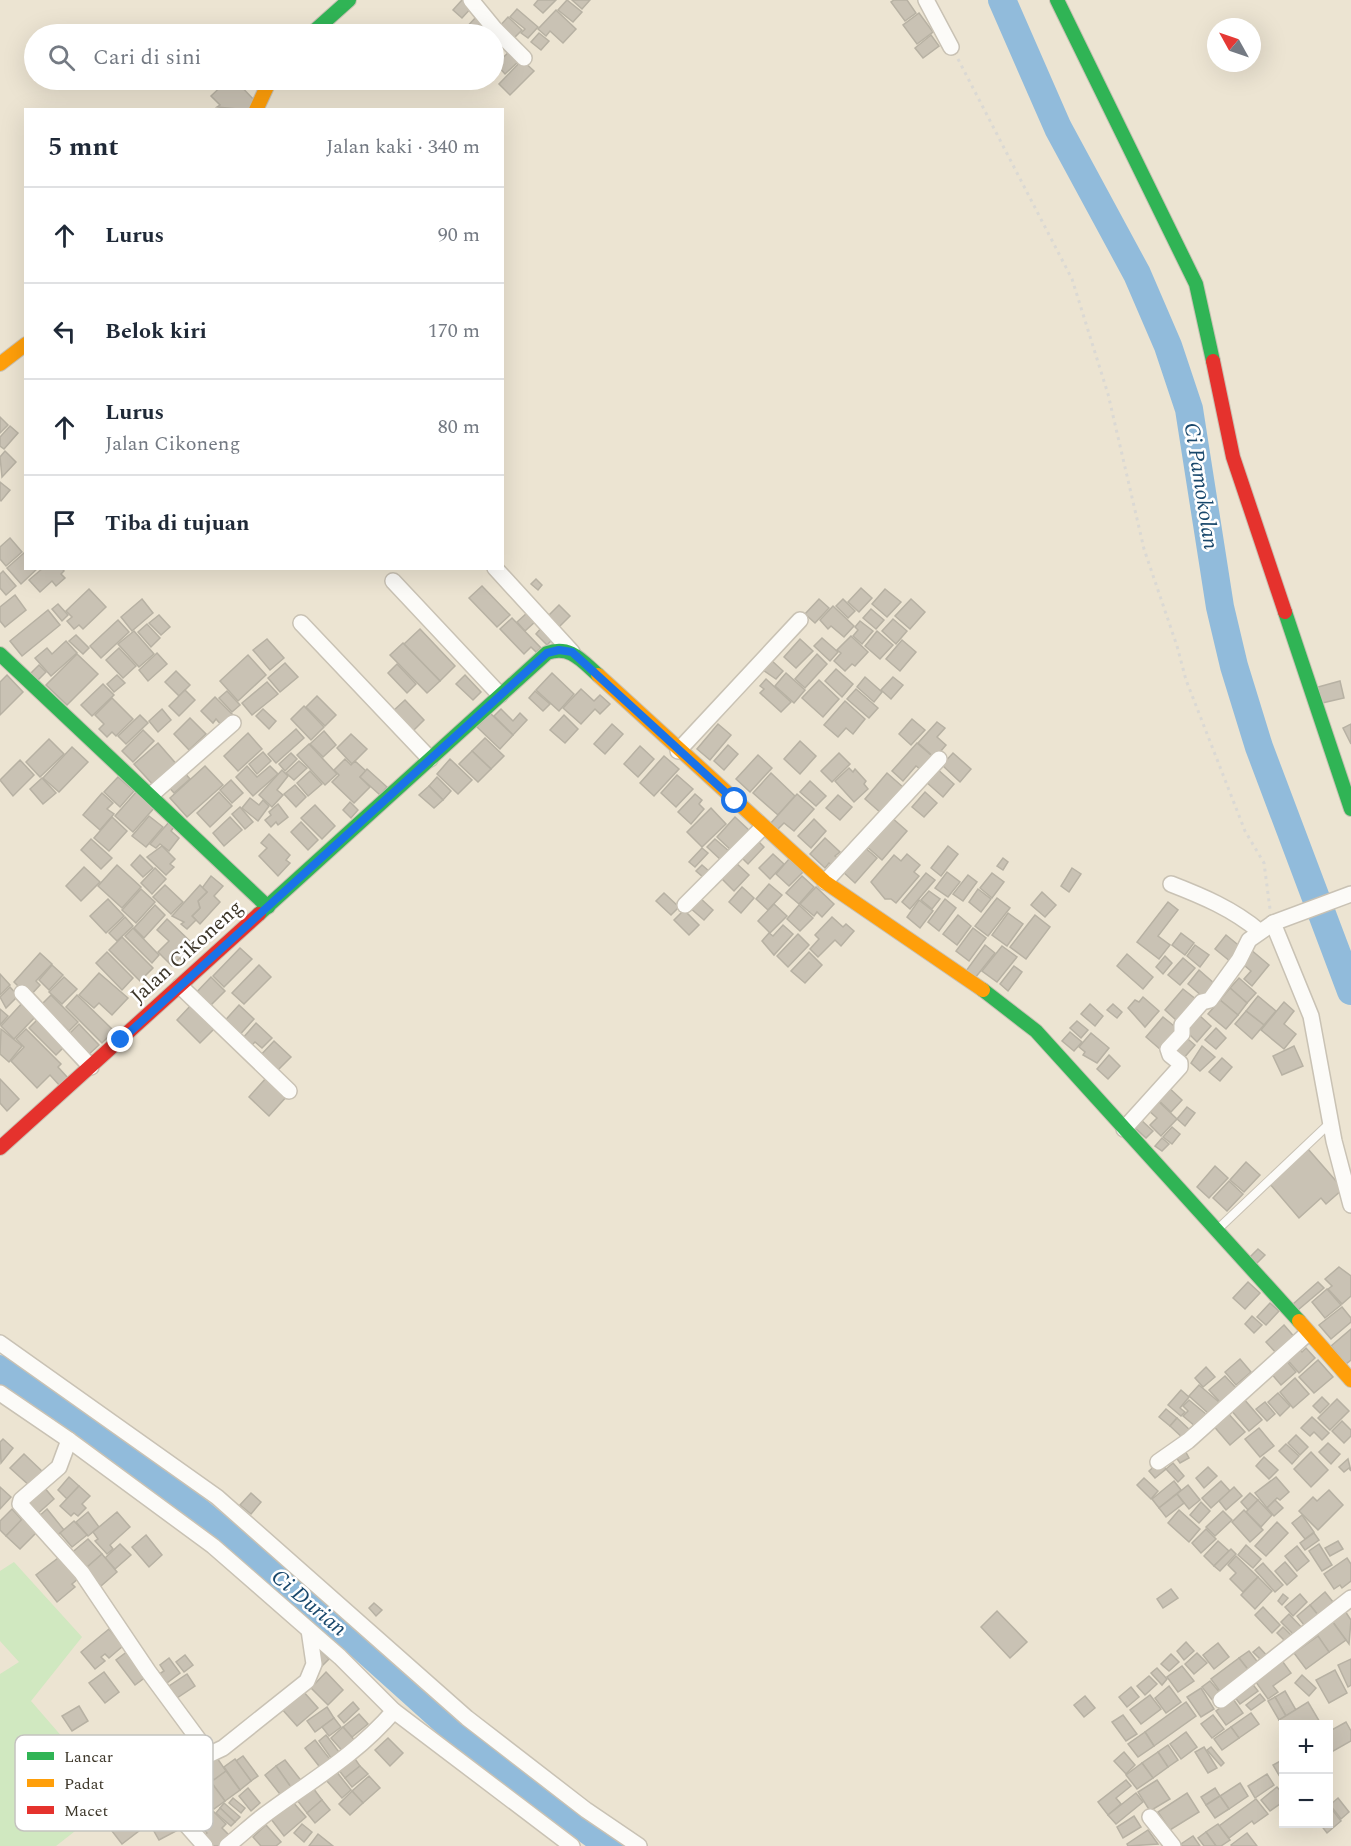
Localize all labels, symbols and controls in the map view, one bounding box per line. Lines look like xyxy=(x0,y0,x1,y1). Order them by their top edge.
north arrow xyxy=(1207,18,1261,72)
search box xyxy=(24,24,504,90)
icon: search xyxy=(45,41,78,74)
text: Cari di sini xyxy=(93,41,202,74)
text: 5 mnt xyxy=(48,127,119,167)
text: Jalan kaki · 340 m xyxy=(326,132,480,162)
icon: ahead xyxy=(48,219,81,252)
text: Lurus xyxy=(105,219,164,252)
text: 90 m xyxy=(438,220,480,250)
icon: left xyxy=(48,315,81,348)
text: Belok kiri xyxy=(105,315,207,348)
text: 170 m xyxy=(428,316,480,346)
text: Lurus xyxy=(105,396,164,429)
icon: ahead xyxy=(48,411,81,444)
text: 80 m xyxy=(438,412,480,442)
water label: Ci Pamokolan xyxy=(1175,420,1227,552)
text: Jalan Cikoneng xyxy=(105,429,240,459)
icon: arrive xyxy=(48,507,81,540)
text: Tiba di tujuan xyxy=(105,507,250,540)
route start xyxy=(721,787,747,813)
street label: Jalan Cikoneng xyxy=(124,893,250,1011)
route end xyxy=(107,1026,133,1052)
water label: Ci Durian xyxy=(264,1561,355,1645)
map controls xyxy=(1279,1720,1333,1828)
button: + xyxy=(1279,1720,1333,1774)
legend xyxy=(15,1735,213,1831)
text: Lancar xyxy=(64,1745,113,1769)
text: Padat xyxy=(64,1772,104,1796)
button: − xyxy=(1279,1774,1333,1828)
text: Macet xyxy=(64,1799,109,1823)

